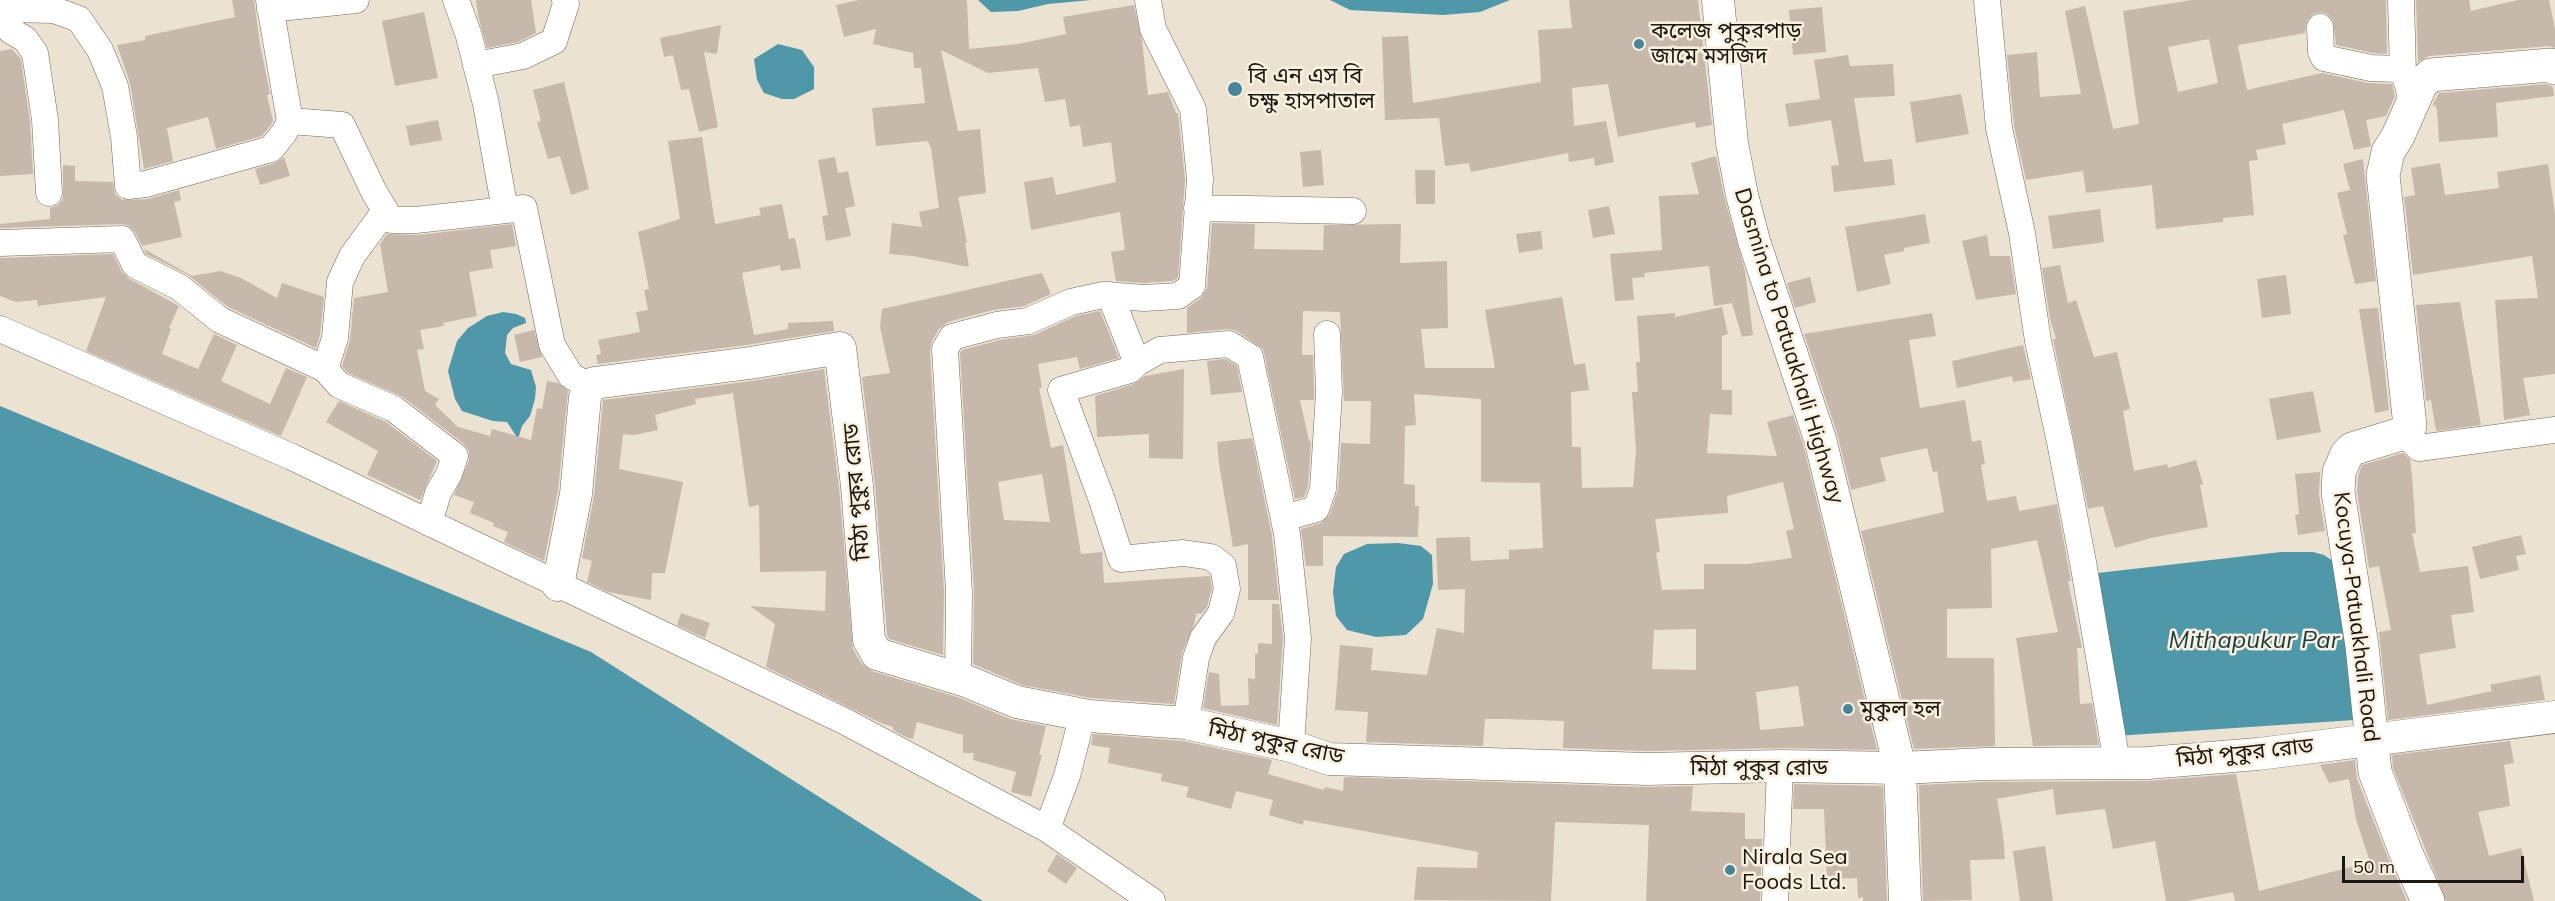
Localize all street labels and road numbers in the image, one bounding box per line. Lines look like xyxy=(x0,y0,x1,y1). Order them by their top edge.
street label: Dasmina to Patuakhali Highway xyxy=(1728,185,1850,507)
street label: মিঠা পুকুর রোড xyxy=(838,422,876,562)
street label: Kocuya-Patuakhali Road xyxy=(2328,490,2384,744)
street label: মিঠা পুকুর রোড xyxy=(1206,716,1346,770)
street label: মিঠা পুকুর রোড xyxy=(2175,733,2315,773)
street label: মিঠা পুকুর রোড xyxy=(1690,755,1828,781)

